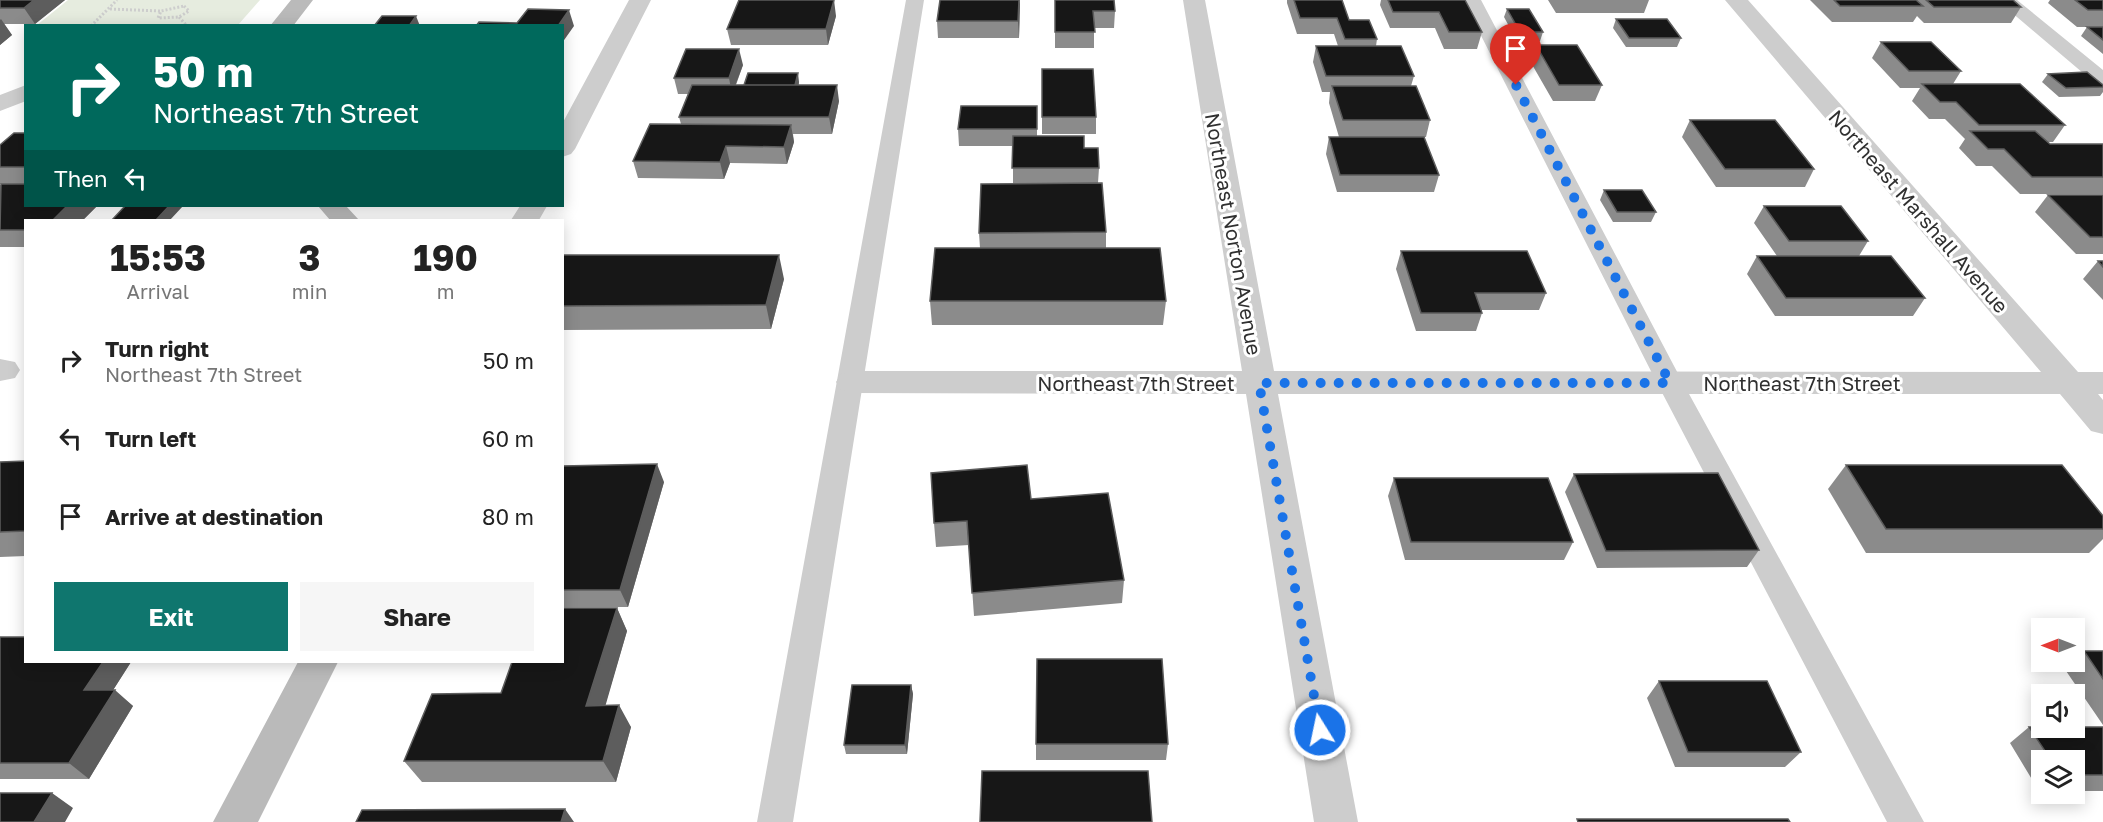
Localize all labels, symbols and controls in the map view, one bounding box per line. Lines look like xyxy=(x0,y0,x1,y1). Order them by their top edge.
pin xyxy=(1490,23,1541,85)
icon: arrive xyxy=(1499,32,1532,65)
text: 50 m xyxy=(153,46,253,96)
icon: right xyxy=(54,48,132,126)
text: Northeast 7th Street xyxy=(153,97,419,129)
street label: Northeast Marshall Avenue xyxy=(1824,105,2014,317)
street label: Northeast Norton Avenue xyxy=(1201,111,1267,357)
icon: left xyxy=(119,162,152,195)
text: Then xyxy=(54,165,107,192)
text: 15:53 xyxy=(110,236,206,279)
text: 3 xyxy=(299,236,321,279)
text: 190 xyxy=(413,236,478,279)
text: Arrival xyxy=(127,279,189,303)
text: min xyxy=(292,279,327,303)
text: m xyxy=(437,279,454,303)
text: Turn right xyxy=(105,335,209,362)
icon: right xyxy=(54,344,87,377)
text: 50 m xyxy=(483,347,534,374)
text: Northeast 7th Street xyxy=(105,362,302,386)
street label: Northeast 7th Street xyxy=(1037,371,1235,395)
street label: Northeast 7th Street xyxy=(1703,371,1901,395)
icon: left xyxy=(54,422,87,455)
text: Turn left xyxy=(105,425,196,452)
text: 60 m xyxy=(482,425,534,452)
icon: arrive xyxy=(54,500,87,533)
text: Arrive at destination xyxy=(105,503,323,530)
text: 80 m xyxy=(482,503,534,530)
button: Exit xyxy=(54,582,288,651)
button: Share xyxy=(300,582,534,651)
north arrow xyxy=(2031,618,2085,672)
map controls xyxy=(2031,618,2085,804)
button: sound xyxy=(2031,684,2085,738)
position arrow xyxy=(1288,698,1352,762)
button: layers xyxy=(2031,750,2085,804)

